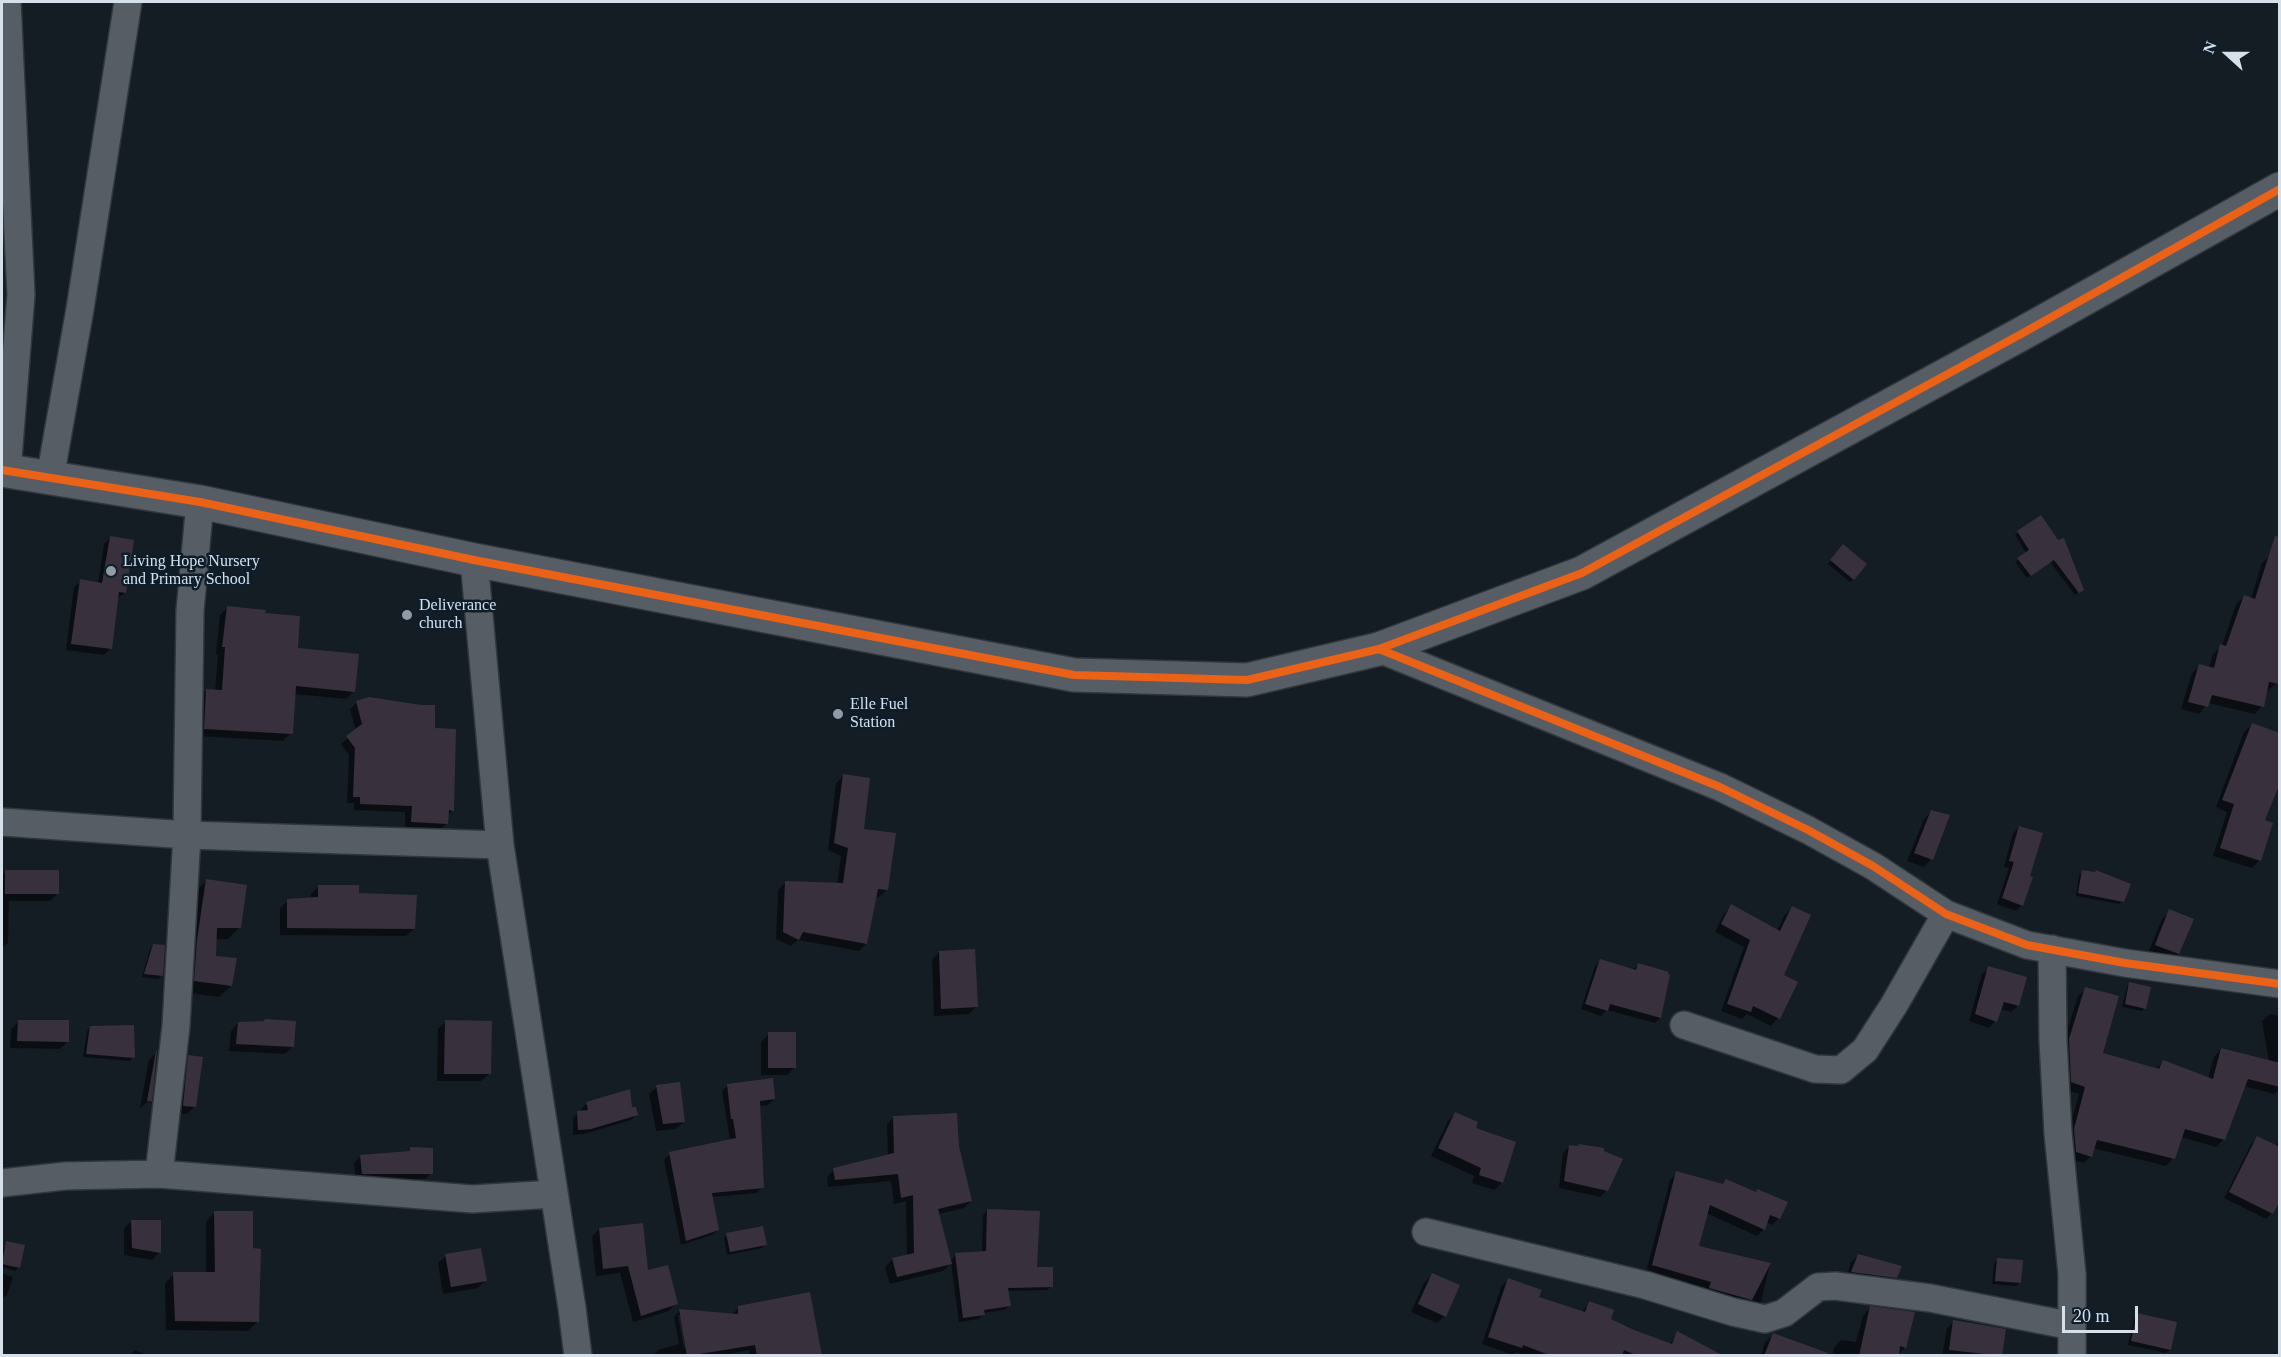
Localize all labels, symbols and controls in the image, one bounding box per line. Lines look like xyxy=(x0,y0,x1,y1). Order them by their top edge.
north arrow xyxy=(2197,24,2257,84)
text: N xyxy=(2200,39,2220,56)
place label: Living Hope Nursery and Primary School xyxy=(123,552,260,590)
marker: Living Hope Nursery and Primary School xyxy=(104,564,118,578)
place label: Deliverance church xyxy=(419,596,496,634)
marker: Deliverance church xyxy=(400,608,414,622)
place label: Elle Fuel Station xyxy=(850,695,908,733)
marker: Elle Fuel Station xyxy=(831,707,845,721)
scale bar xyxy=(2065,1294,2142,1332)
text: 20 m xyxy=(2073,1306,2110,1326)

